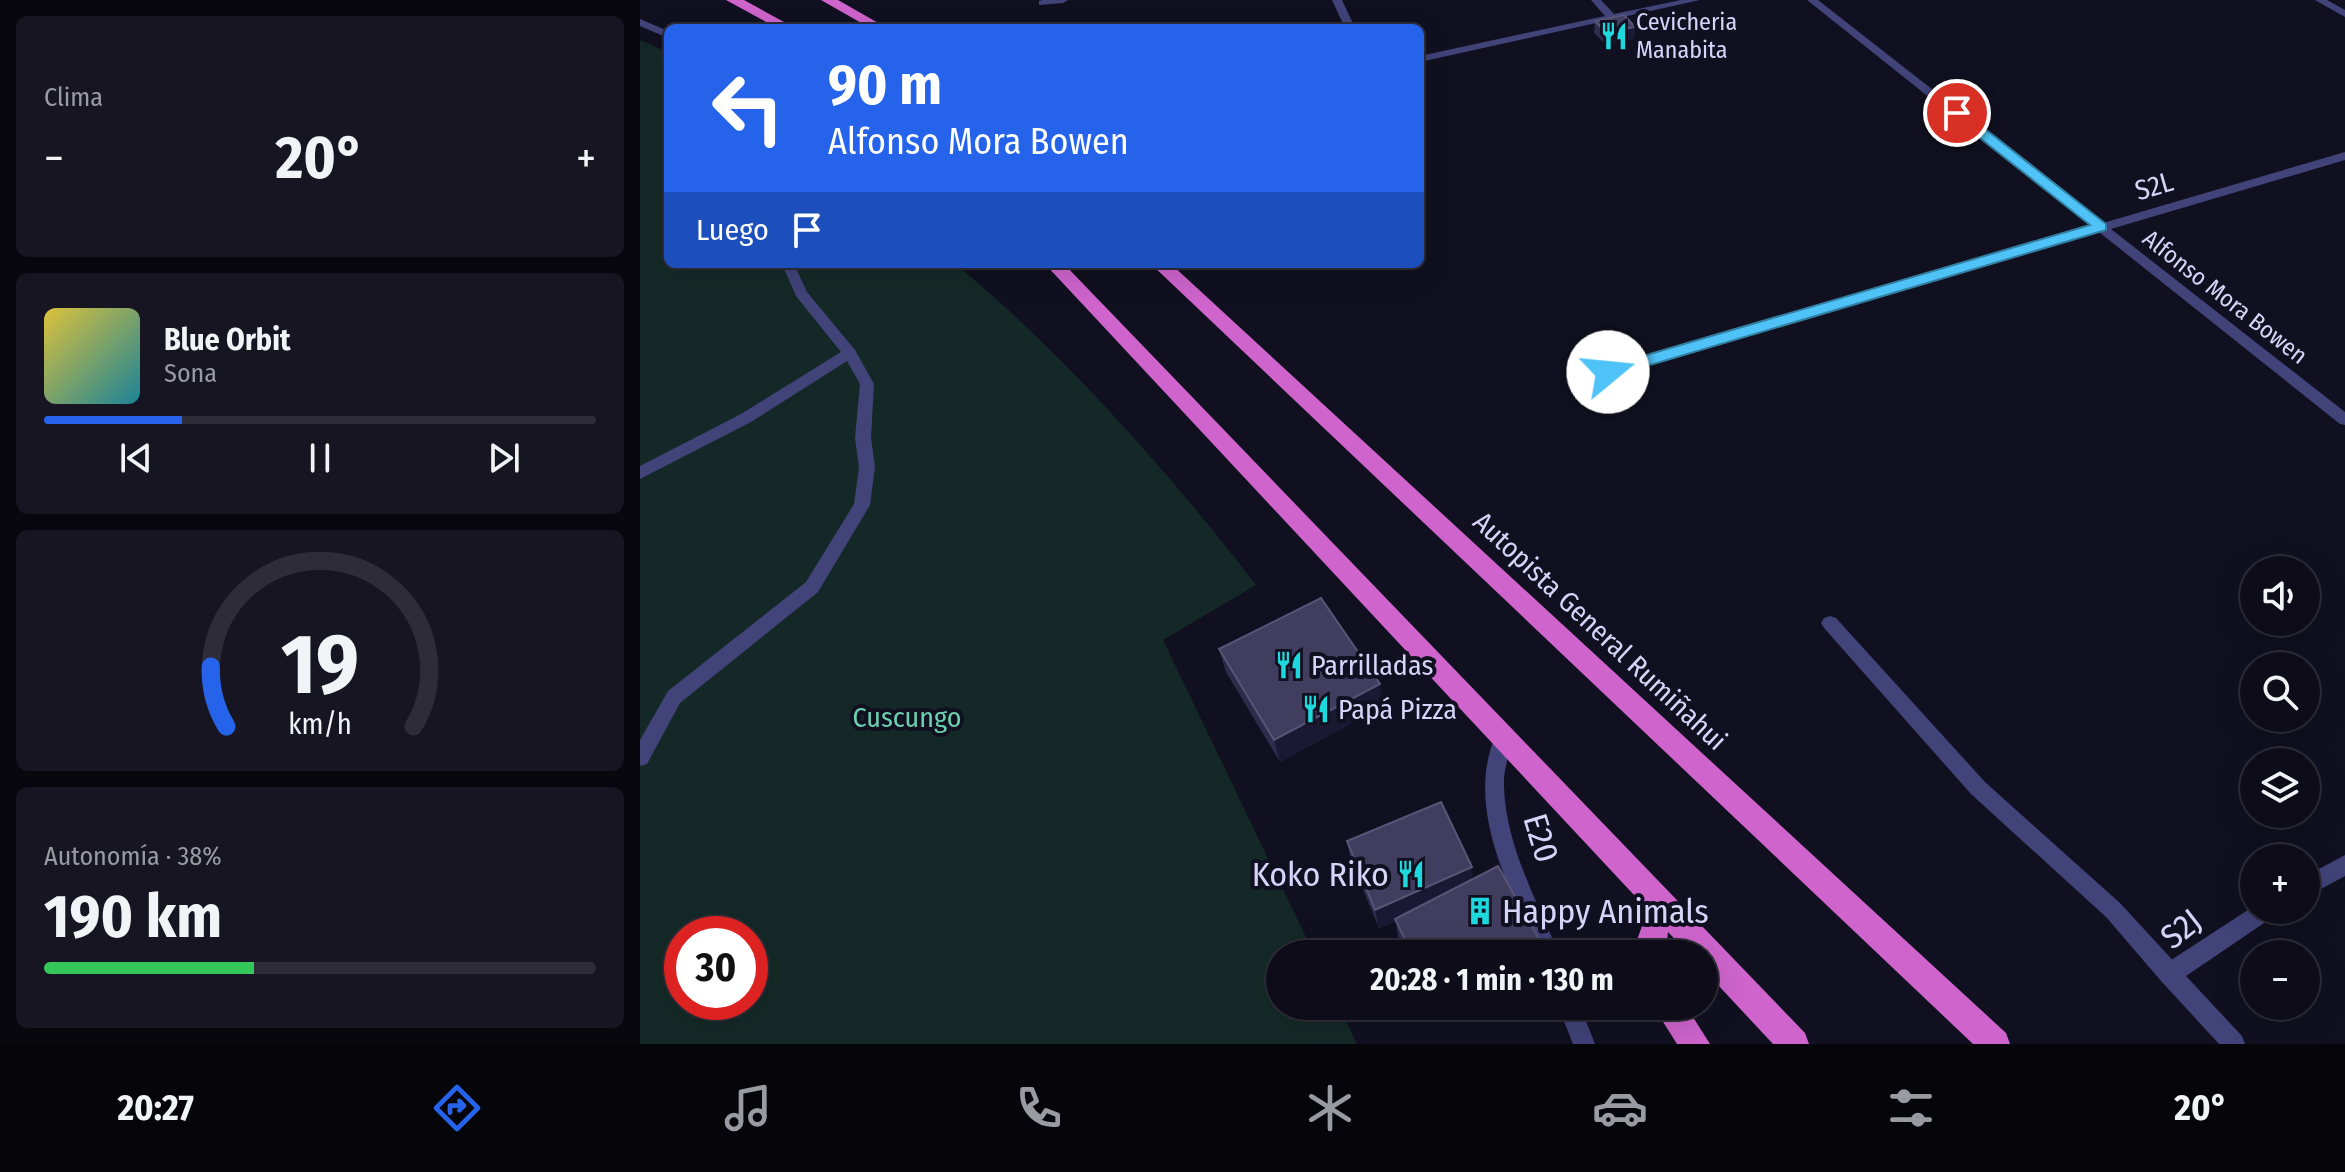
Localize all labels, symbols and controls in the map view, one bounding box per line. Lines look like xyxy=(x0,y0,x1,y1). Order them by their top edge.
place label: Cevicheria Manabita xyxy=(1636,8,1737,64)
restaurant icon: Cevicheria Manabita xyxy=(1599,21,1629,51)
text: 90 m xyxy=(828,52,942,119)
icon: left xyxy=(696,56,800,160)
pin xyxy=(1923,79,1991,147)
text: Clima xyxy=(44,82,103,113)
icon: arrive xyxy=(1935,91,1979,135)
text: Alfonso Mora Bowen xyxy=(828,120,1129,164)
text: 20° xyxy=(276,122,364,194)
text: − xyxy=(44,132,64,185)
text: + xyxy=(576,132,596,185)
street label: S2L xyxy=(2131,165,2178,207)
icon: arrive xyxy=(785,208,829,252)
text: Luego xyxy=(696,212,769,248)
street label: Alfonso Mora Bowen xyxy=(2137,224,2313,370)
text: Blue Orbit xyxy=(164,322,290,358)
position arrow xyxy=(1566,330,1650,414)
text: Sona xyxy=(164,358,217,389)
icon: previous xyxy=(114,436,158,480)
icon: pause xyxy=(298,436,342,480)
icon: next xyxy=(482,436,526,480)
street label: Autopista General Rumiñahui xyxy=(1467,505,1733,757)
map controls xyxy=(2240,556,2320,1020)
button: sound xyxy=(2240,556,2320,636)
text: 19 xyxy=(281,614,359,714)
place label: Parrilladas xyxy=(1311,649,1433,682)
restaurant icon: Parrilladas xyxy=(1274,650,1304,680)
button: search xyxy=(2240,652,2320,732)
place label: Papá Pizza xyxy=(1338,693,1457,726)
restaurant icon: Papá Pizza xyxy=(1301,694,1331,724)
park label: Cuscungo xyxy=(853,701,961,734)
text: km/h xyxy=(288,707,352,742)
button: layers xyxy=(2240,748,2320,828)
street label: E20 xyxy=(1514,809,1568,867)
text: Autonomía · 38% xyxy=(44,841,222,872)
button: + xyxy=(2240,844,2320,924)
place label: Koko Riko xyxy=(1252,854,1389,895)
restaurant icon: Koko Riko xyxy=(1396,859,1426,889)
text: 190 km xyxy=(44,881,222,953)
place label: Happy Animals xyxy=(1502,891,1709,932)
building icon: Happy Animals xyxy=(1465,896,1495,926)
street label: S2J xyxy=(2153,900,2209,958)
speed limit sign: 30 xyxy=(664,916,768,1020)
button: − xyxy=(2240,940,2320,1020)
text: 20:28 · 1 min · 130 m xyxy=(1370,962,1614,998)
icon: directions xyxy=(429,1080,485,1136)
icon: music xyxy=(720,1080,776,1136)
icon: phone xyxy=(1011,1080,1067,1136)
icon: climate xyxy=(1302,1080,1358,1136)
icon: car xyxy=(1592,1080,1648,1136)
icon: filters xyxy=(1883,1080,1939,1136)
text: 20:27 xyxy=(117,1086,194,1130)
text: 20° xyxy=(2174,1086,2228,1130)

